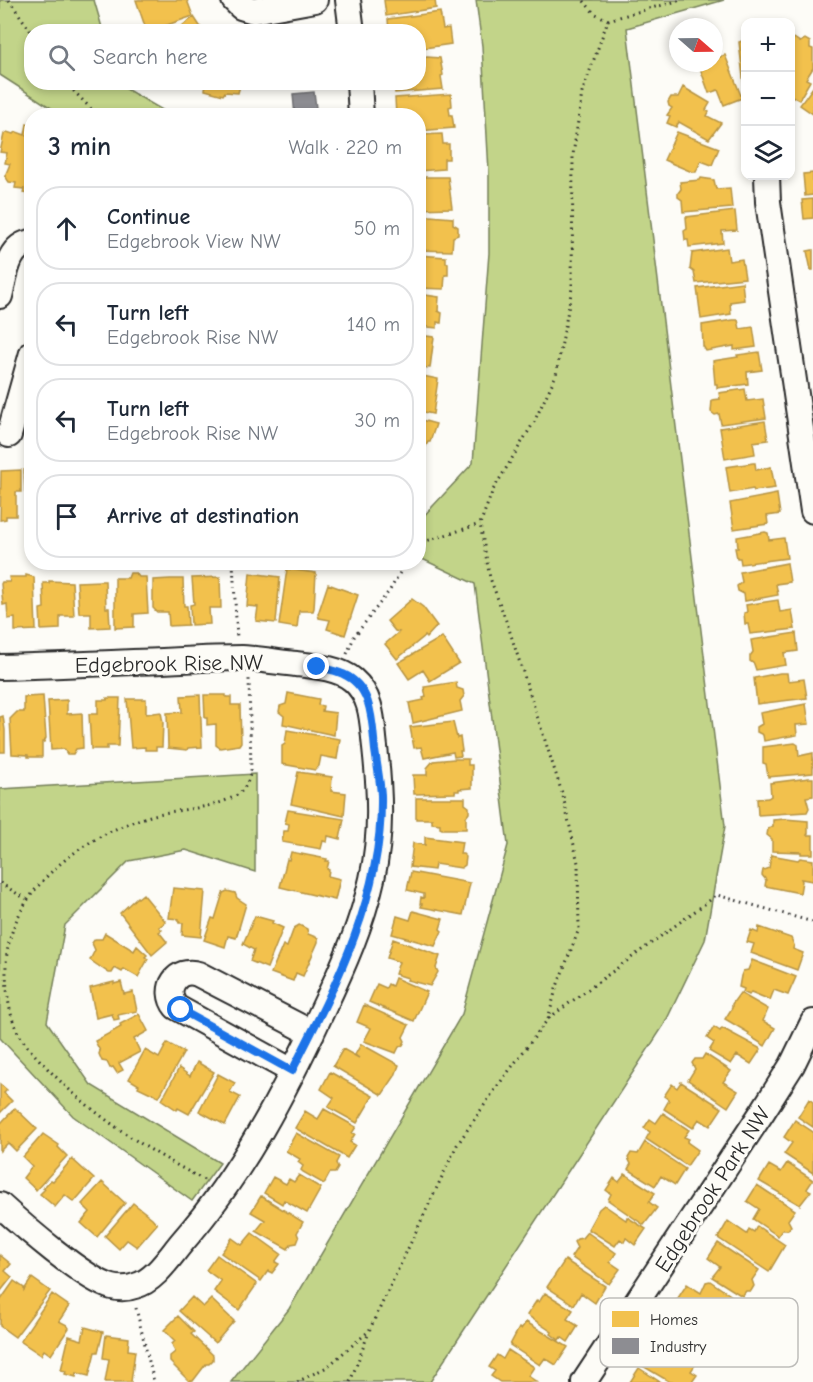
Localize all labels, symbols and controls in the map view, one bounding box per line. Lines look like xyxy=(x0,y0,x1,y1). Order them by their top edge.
north arrow xyxy=(669,18,723,72)
map controls xyxy=(741,18,795,180)
button: + xyxy=(741,18,795,72)
search box xyxy=(24,24,426,90)
icon: search xyxy=(45,41,78,74)
text: Search here xyxy=(93,44,208,70)
button: − xyxy=(741,72,795,126)
button: layers xyxy=(741,126,795,180)
text: 3 min xyxy=(48,132,111,162)
text: Walk · 220 m xyxy=(288,136,402,159)
text: Continue xyxy=(107,204,190,230)
icon: ahead xyxy=(50,212,83,245)
text: 50 m xyxy=(354,217,400,240)
text: Edgebrook View NW xyxy=(107,230,281,253)
text: Turn left xyxy=(107,300,189,326)
icon: left xyxy=(50,308,83,341)
text: 140 m xyxy=(347,313,400,336)
text: Edgebrook Rise NW xyxy=(107,326,278,349)
text: Turn left xyxy=(107,396,189,422)
icon: left xyxy=(50,404,83,437)
text: 30 m xyxy=(354,409,400,432)
text: Edgebrook Rise NW xyxy=(107,422,278,445)
icon: arrive xyxy=(50,500,83,533)
text: Arrive at destination xyxy=(107,503,299,529)
street label: Edgebrook Rise NW xyxy=(75,649,263,679)
route end xyxy=(303,653,329,679)
route start xyxy=(167,996,193,1022)
street label: Edgebrook Park NW xyxy=(650,1102,776,1277)
legend xyxy=(600,1298,798,1367)
text: Homes xyxy=(650,1311,698,1329)
text: Industry xyxy=(650,1338,707,1356)

